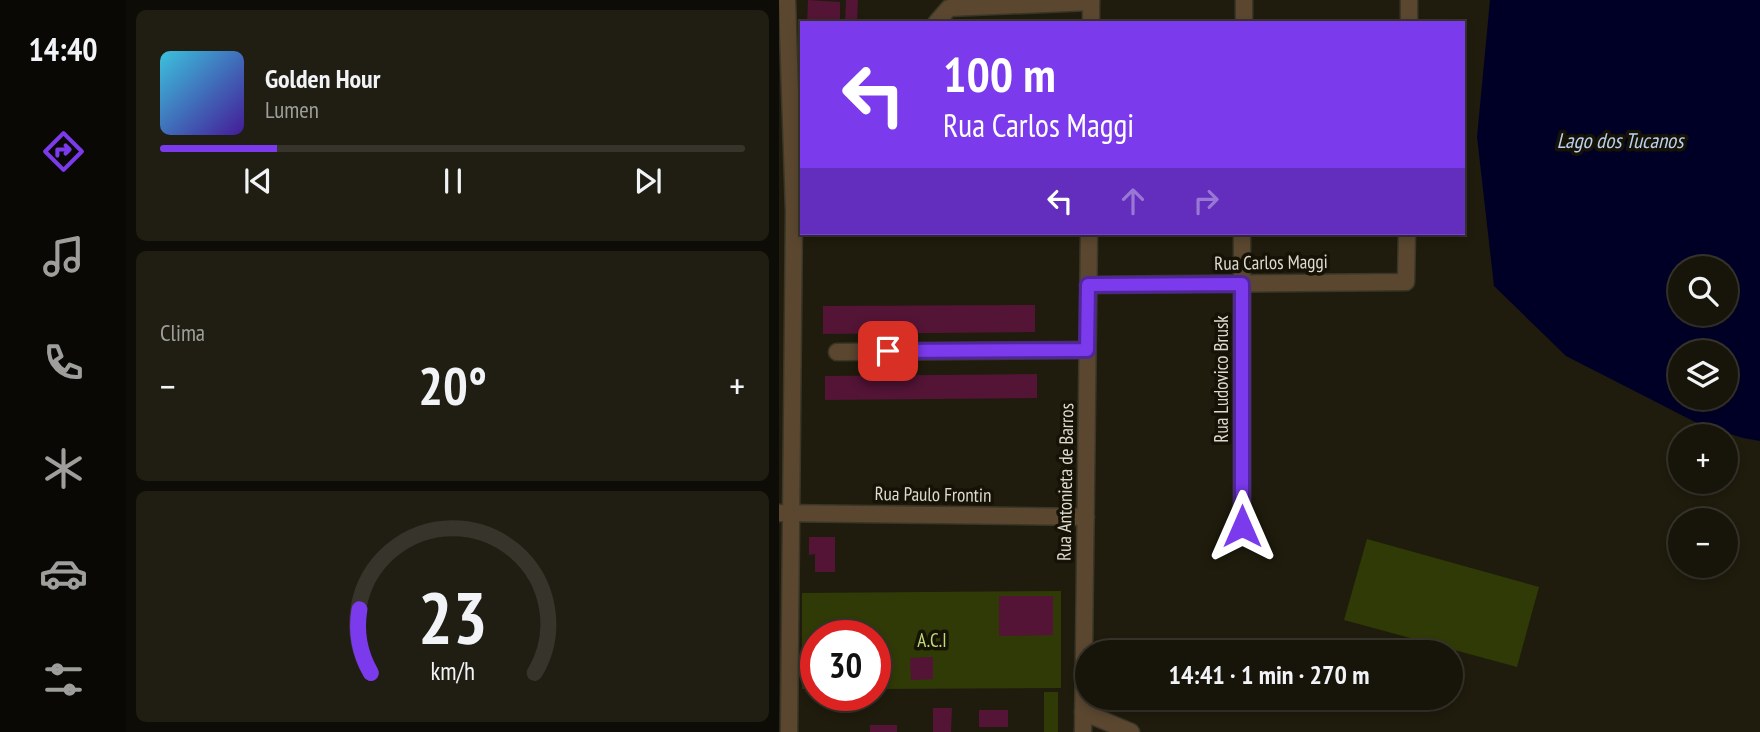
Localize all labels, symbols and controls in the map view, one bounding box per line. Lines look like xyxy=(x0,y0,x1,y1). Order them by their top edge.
text: 14:40 xyxy=(28,28,98,70)
text: 100 m xyxy=(943,42,1056,106)
icon: left xyxy=(828,49,919,140)
text: Golden Hour xyxy=(265,62,380,95)
text: Lumen xyxy=(265,95,319,124)
text: Rua Carlos Maggi xyxy=(943,104,1134,146)
icon: directions xyxy=(39,127,88,176)
water label: Lago dos Tucanos xyxy=(1557,127,1685,154)
icon: previous xyxy=(239,162,277,200)
icon: pause xyxy=(434,162,472,200)
icon: next xyxy=(629,162,667,200)
icon: left xyxy=(1041,182,1079,220)
icon: ahead xyxy=(1114,182,1152,220)
icon: right xyxy=(1187,182,1225,220)
icon: music xyxy=(39,232,88,281)
street label: Rua Carlos Maggi xyxy=(1214,249,1328,275)
map controls xyxy=(1668,256,1738,578)
button: search xyxy=(1668,256,1738,326)
street label: Rua Ludovico Brusk xyxy=(1209,315,1233,443)
text: Clima xyxy=(160,318,205,347)
pin xyxy=(858,321,918,381)
icon: arrive xyxy=(869,332,907,370)
icon: phone xyxy=(39,338,88,387)
button: layers xyxy=(1668,340,1738,410)
text: 20° xyxy=(418,352,487,419)
text: − xyxy=(160,361,176,410)
text: + xyxy=(729,361,745,410)
street label: Rua Antonieta de Barros xyxy=(1052,403,1078,561)
button: + xyxy=(1668,424,1738,494)
icon: climate xyxy=(39,444,88,493)
street label: Rua Paulo Frontin xyxy=(874,481,992,507)
position arrow xyxy=(1205,489,1279,563)
button: − xyxy=(1668,508,1738,578)
icon: car xyxy=(39,549,88,598)
text: 23 xyxy=(418,569,487,663)
speed limit sign: 30 xyxy=(800,620,891,711)
park label: A.C.I xyxy=(917,628,947,652)
text: km/h xyxy=(430,654,475,686)
icon: filters xyxy=(39,655,88,704)
text: 14:41 · 1 min · 270 m xyxy=(1169,658,1369,691)

